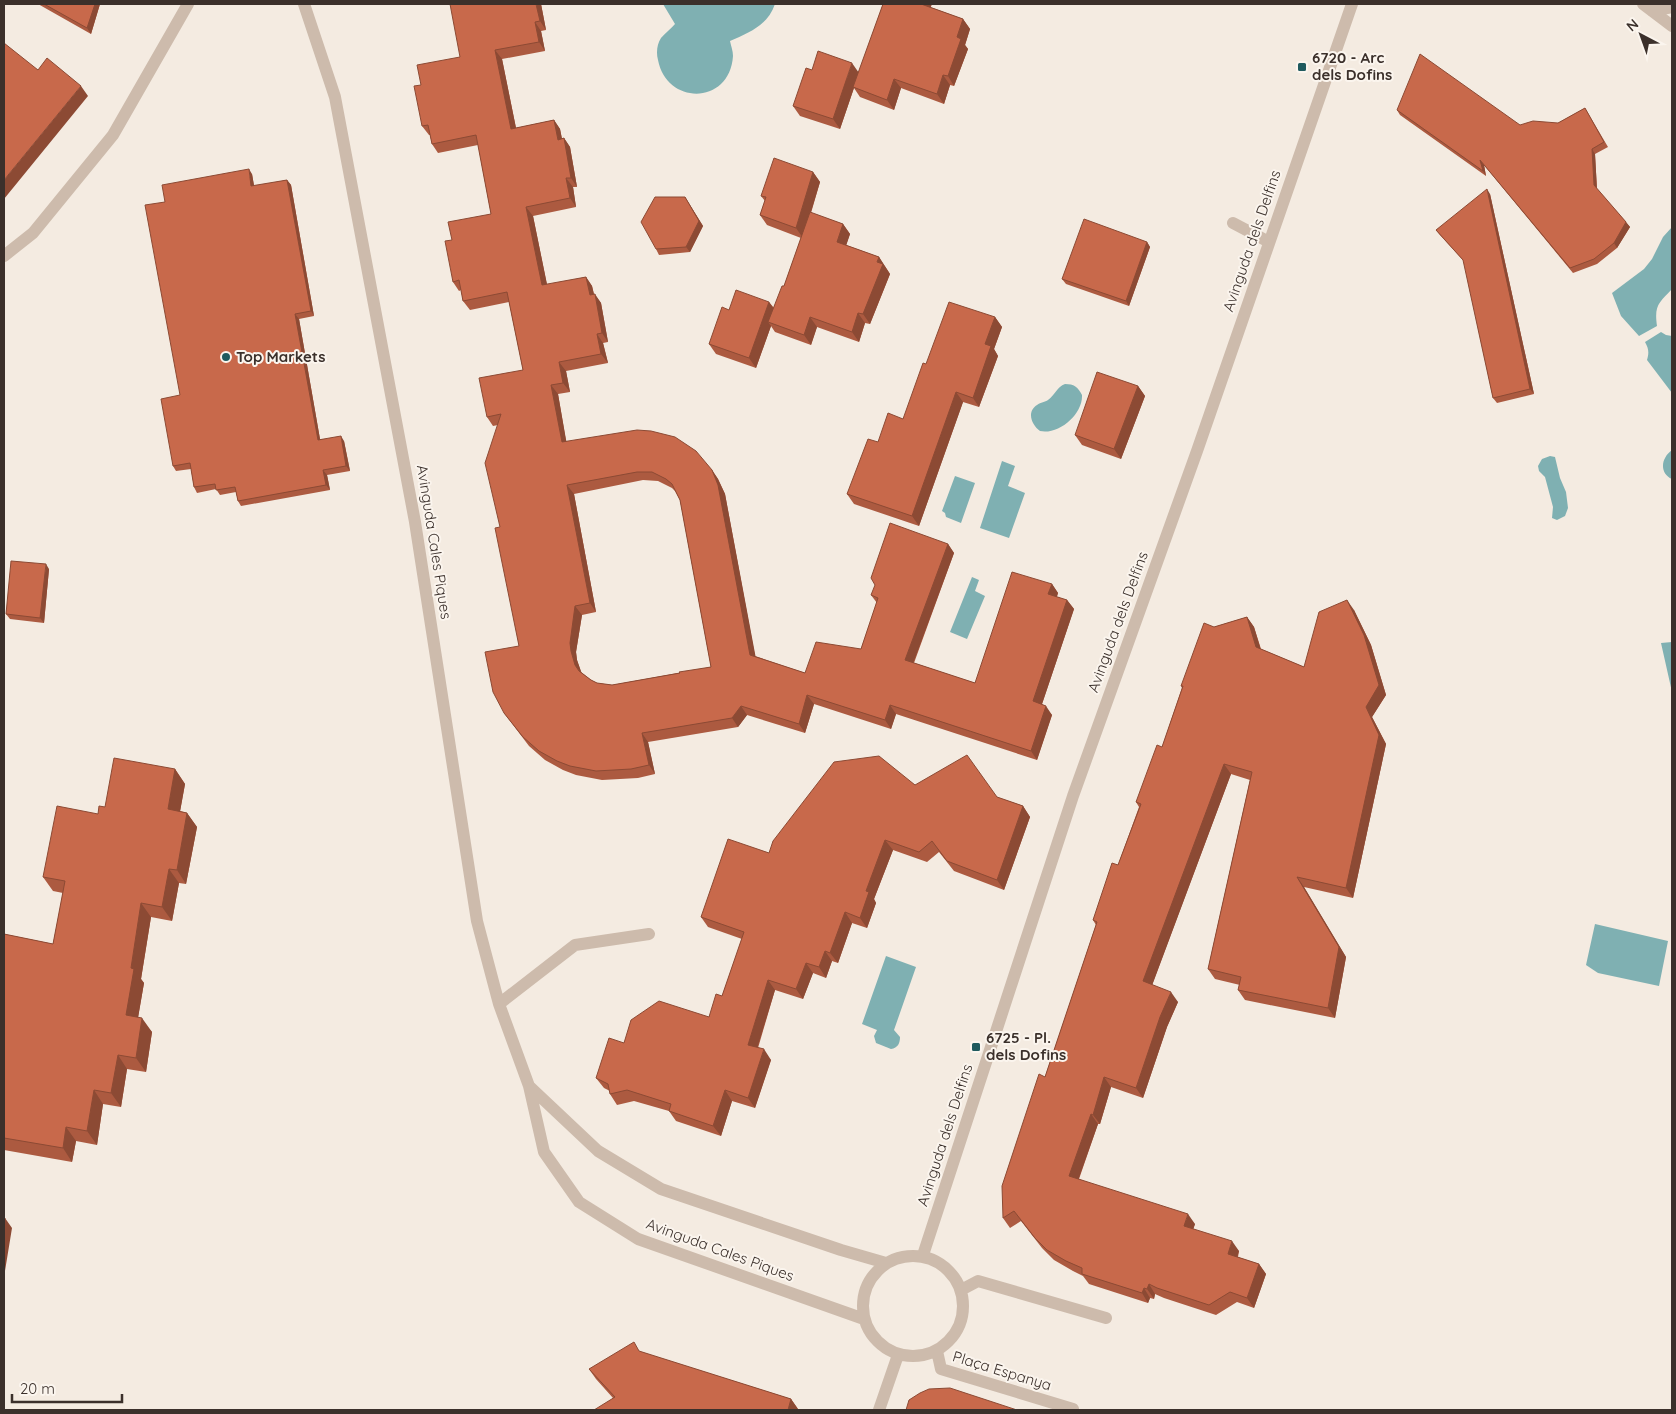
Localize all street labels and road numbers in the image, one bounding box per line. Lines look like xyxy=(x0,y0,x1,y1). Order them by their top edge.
street label: Avinguda dels Delfins xyxy=(1218,168,1285,314)
street label: Avinguda Cales Piques xyxy=(413,463,456,621)
street label: Avinguda dels Delfins xyxy=(1083,549,1152,695)
street label: Avinguda dels Delfins xyxy=(913,1061,976,1208)
street label: Avinguda Cales Piques xyxy=(644,1214,797,1285)
street label: Plaça Espanya xyxy=(950,1346,1054,1395)

